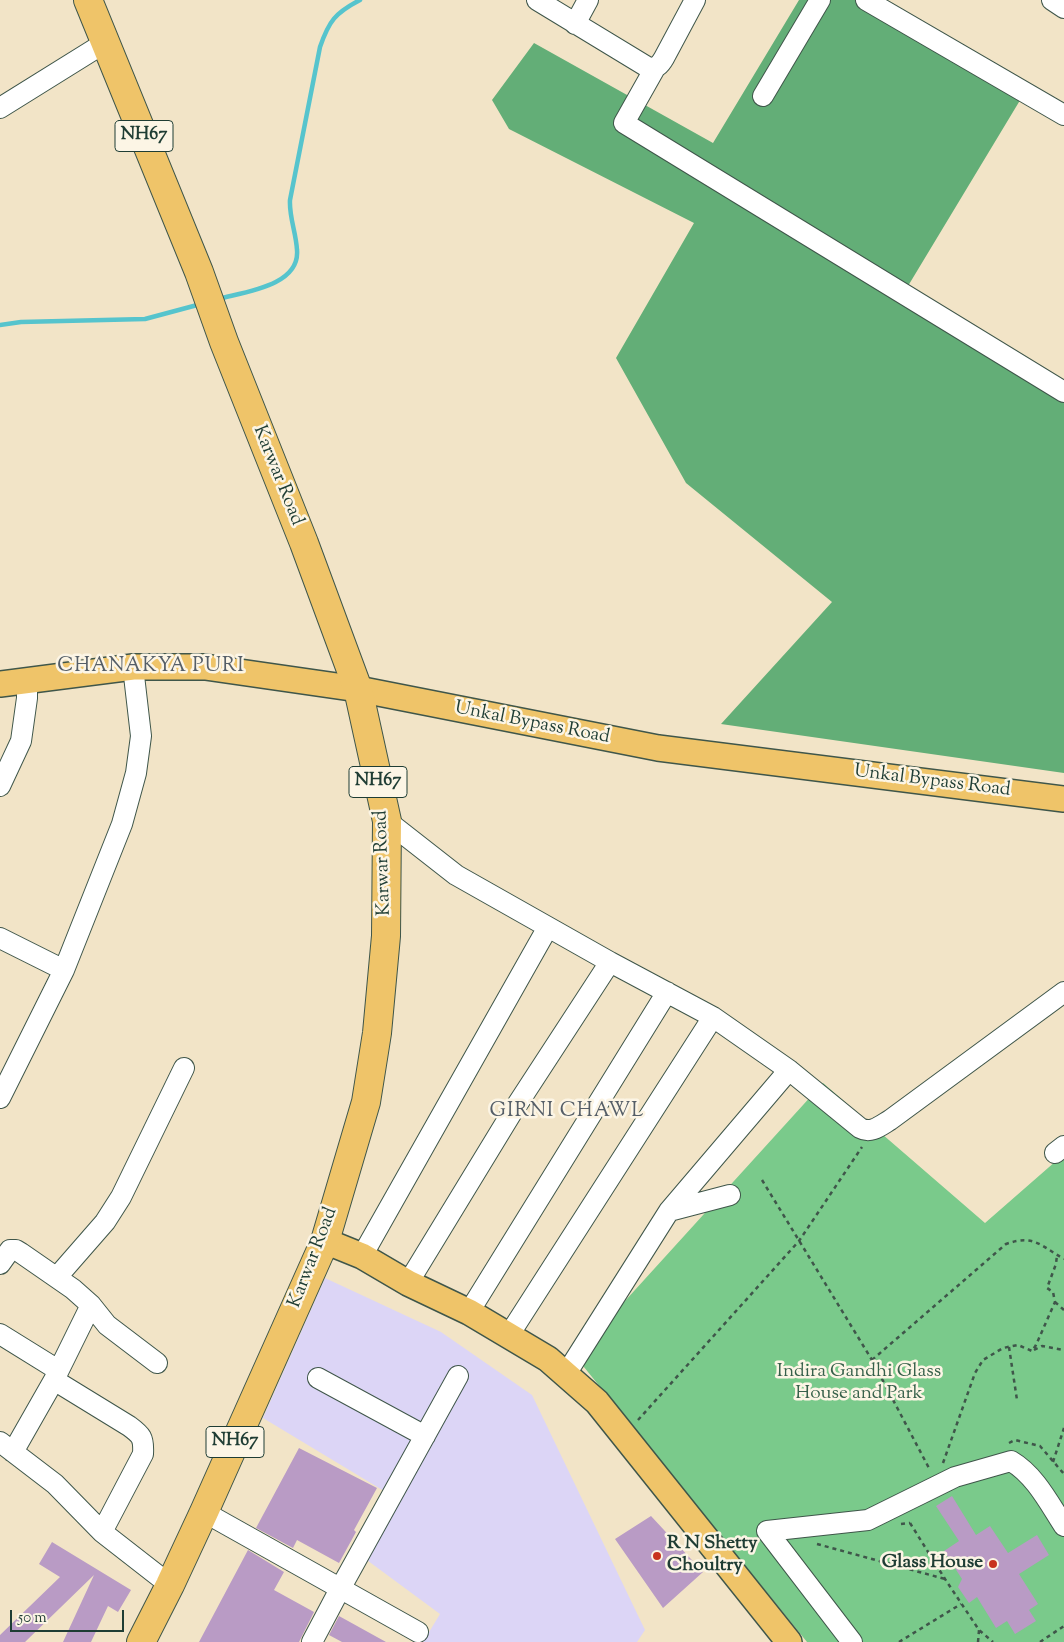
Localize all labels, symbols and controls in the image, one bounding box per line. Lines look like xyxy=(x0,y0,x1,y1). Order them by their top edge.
road number: NH67 xyxy=(115,120,173,152)
street label: Karwar Road xyxy=(247,423,307,529)
district label: CHANAKYA PURI xyxy=(56,656,246,680)
street label: Unkal Bypass Road xyxy=(452,698,612,750)
street label: Unkal Bypass Road xyxy=(852,761,1012,803)
road number: NH67 xyxy=(349,766,407,798)
street label: Karwar Road xyxy=(371,810,397,916)
district label: GIRNI CHAWL xyxy=(488,1101,646,1125)
street label: Karwar Road xyxy=(284,1204,344,1312)
park label: Indira Gandhi Glass House and Park xyxy=(777,1362,941,1406)
road number: NH67 xyxy=(206,1426,264,1458)
place label: R N Shetty Choultry xyxy=(667,1534,757,1578)
marker: R N Shetty Choultry xyxy=(651,1550,663,1562)
place label: Glass House xyxy=(882,1553,983,1575)
marker: Glass House xyxy=(987,1558,999,1570)
scale bar xyxy=(12,1600,126,1632)
text: 50 m xyxy=(18,1608,47,1629)

